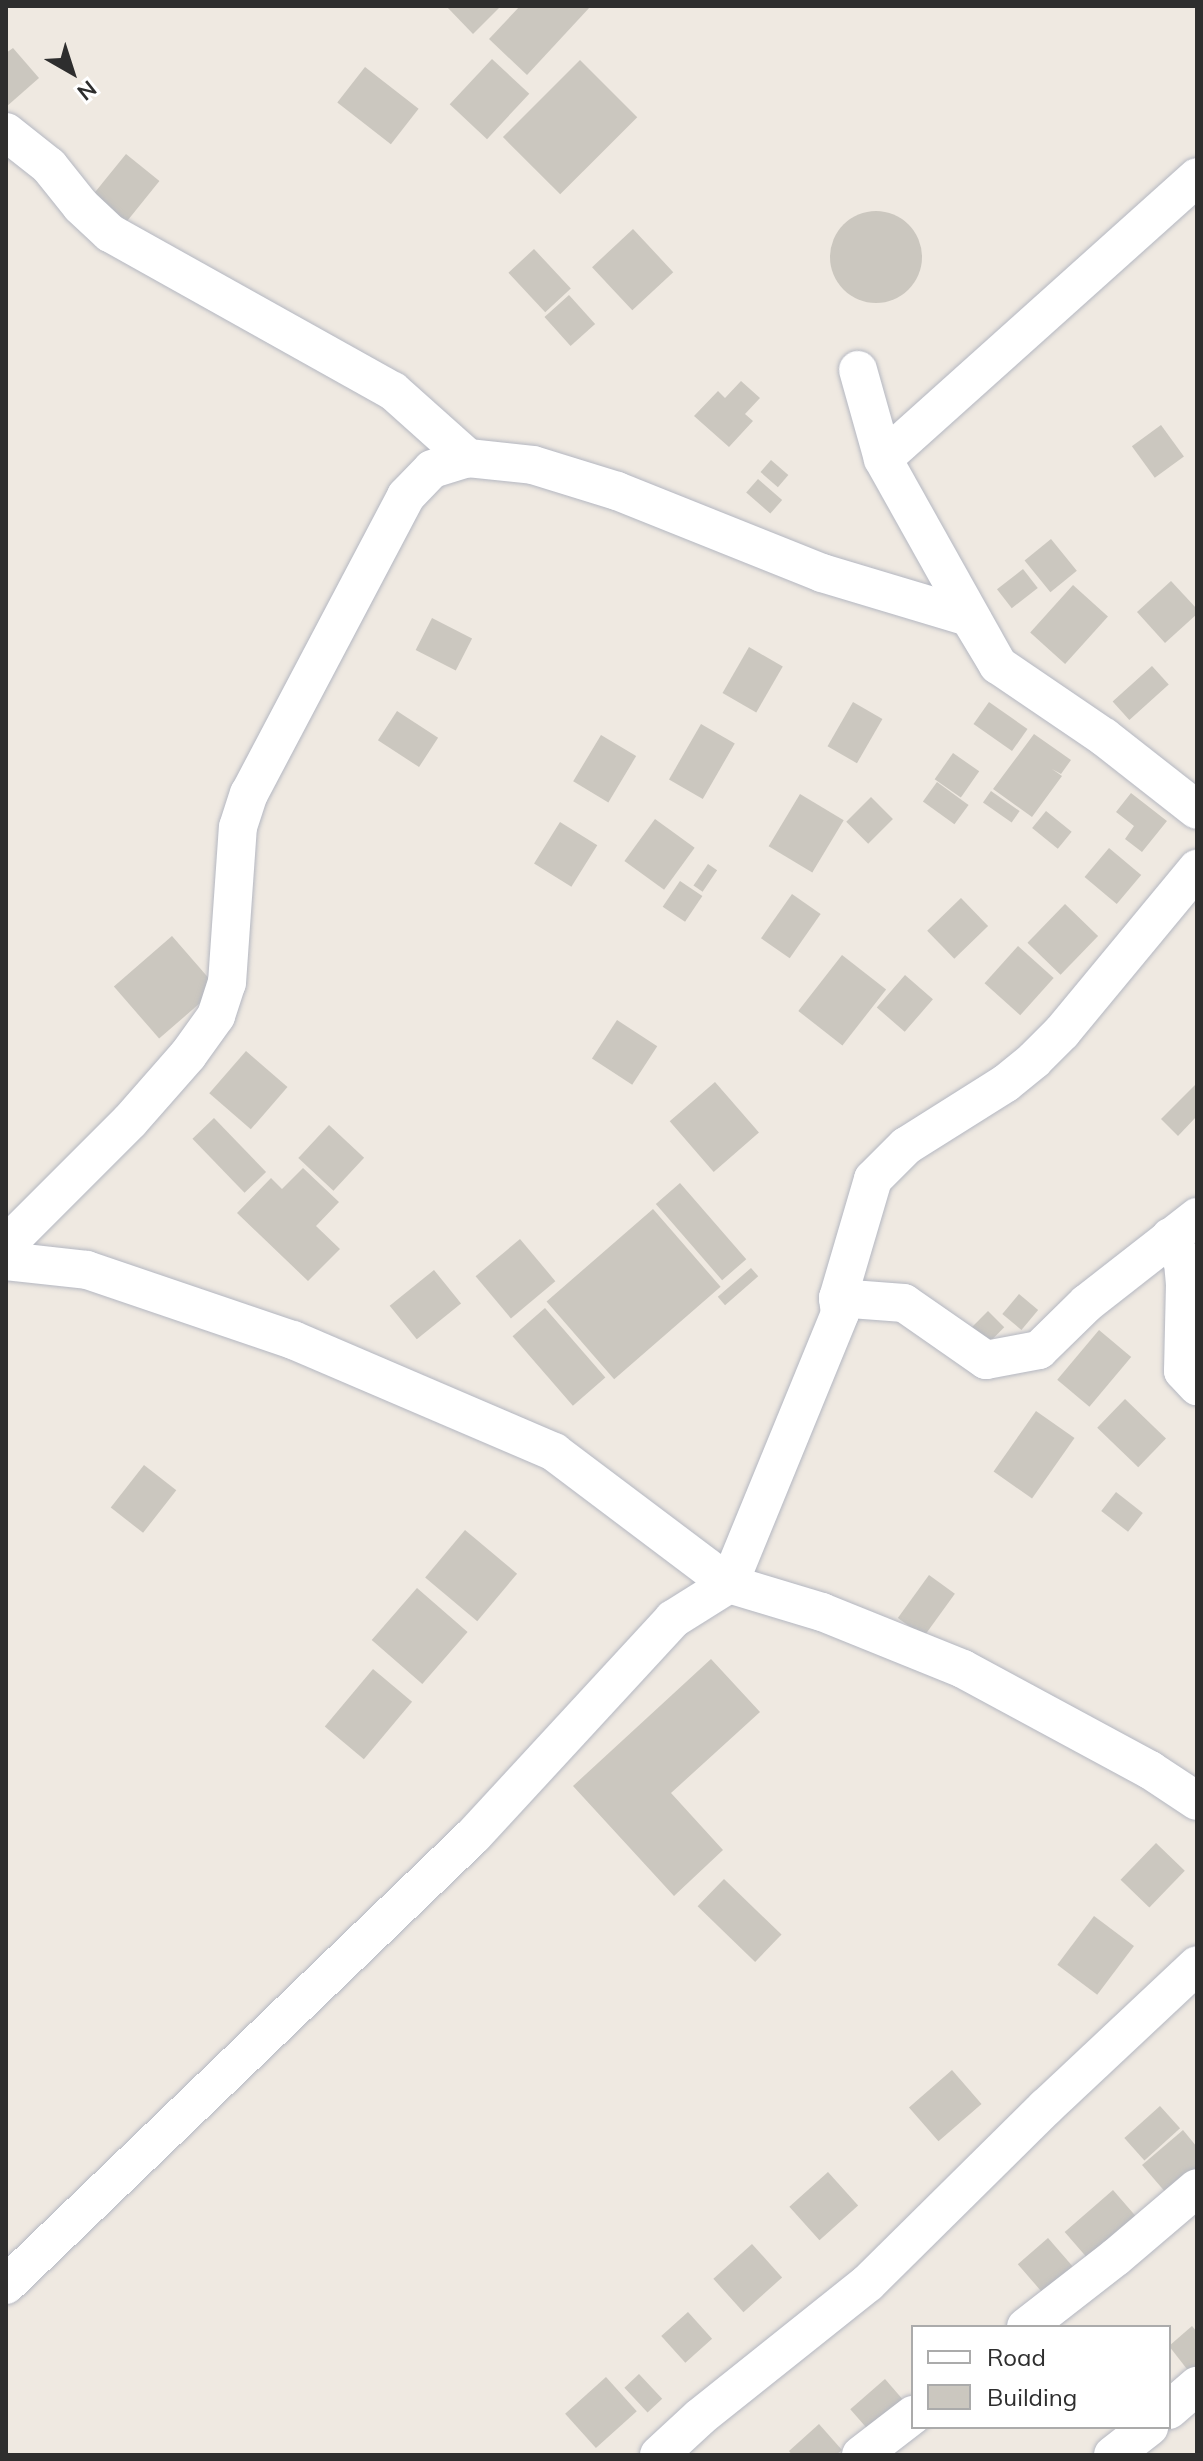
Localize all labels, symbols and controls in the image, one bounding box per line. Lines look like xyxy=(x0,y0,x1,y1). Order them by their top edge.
north arrow xyxy=(32,32,112,112)
text: N xyxy=(72,75,102,107)
legend xyxy=(911,2325,1171,2429)
text: Road xyxy=(987,2342,1046,2372)
text: Building xyxy=(987,2382,1077,2412)

